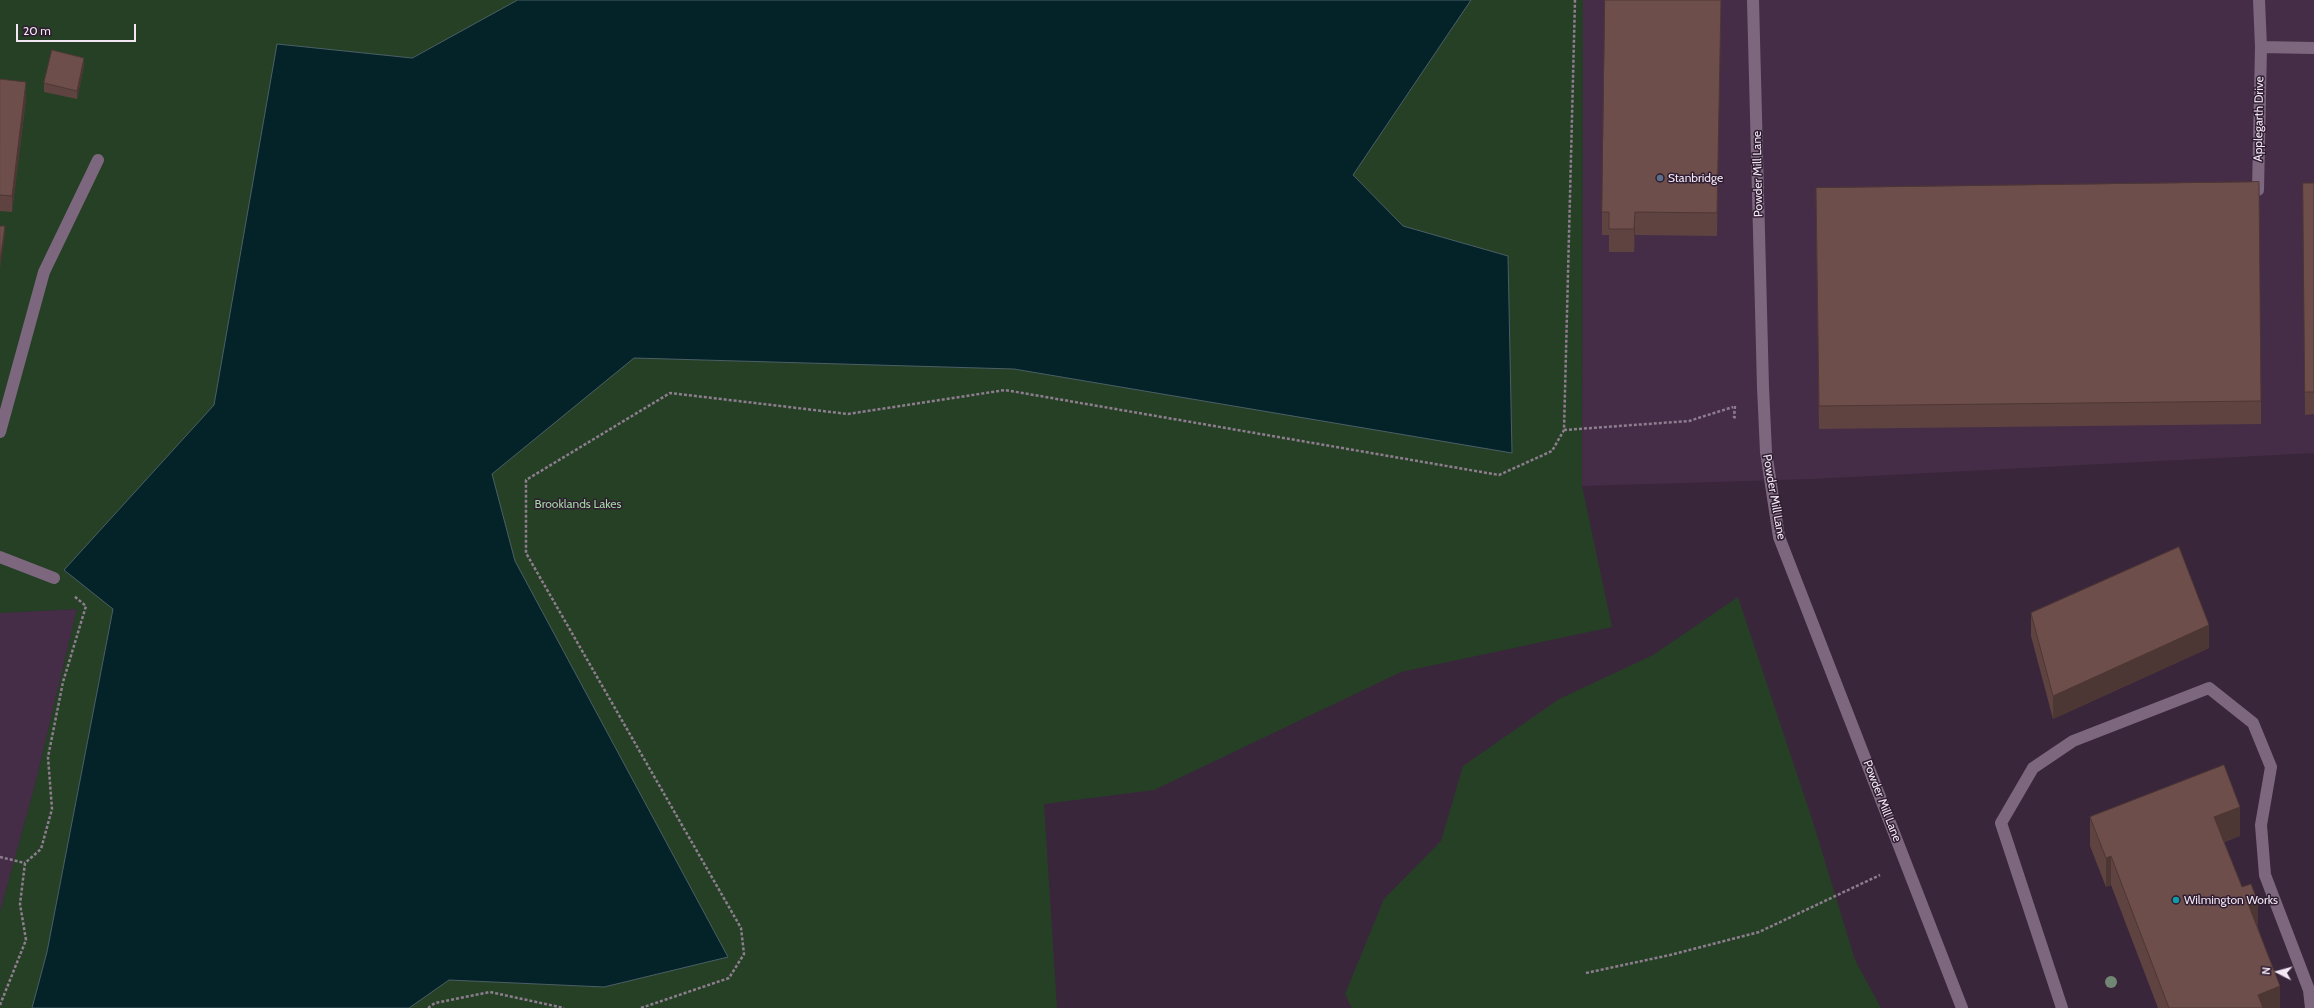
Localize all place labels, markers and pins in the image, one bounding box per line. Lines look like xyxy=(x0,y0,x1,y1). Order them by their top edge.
place label: Stanbridge xyxy=(1668,171,1723,185)
marker: Stanbridge xyxy=(1655,173,1665,183)
place label: Wilmington Works xyxy=(2184,893,2278,907)
marker: Wilmington Works xyxy=(2171,895,2181,905)

